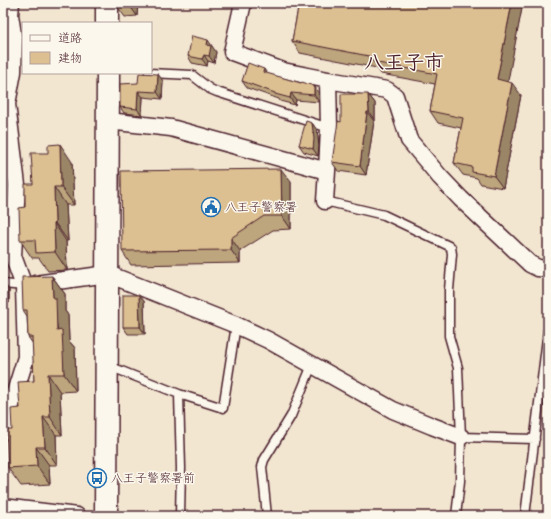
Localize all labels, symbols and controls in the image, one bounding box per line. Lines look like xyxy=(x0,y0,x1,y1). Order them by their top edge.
legend xyxy=(22,22,152,74)
text: 道路 xyxy=(58,27,82,49)
district label: 八王子市 xyxy=(364,45,444,80)
text: 建物 xyxy=(58,47,82,69)
public building icon: 八王子警察署 xyxy=(200,196,222,218)
place label: 八王子警察署 xyxy=(225,196,297,218)
bus stop icon: 八王子警察署前 xyxy=(86,467,108,489)
place label: 八王子警察署前 xyxy=(111,467,195,489)

